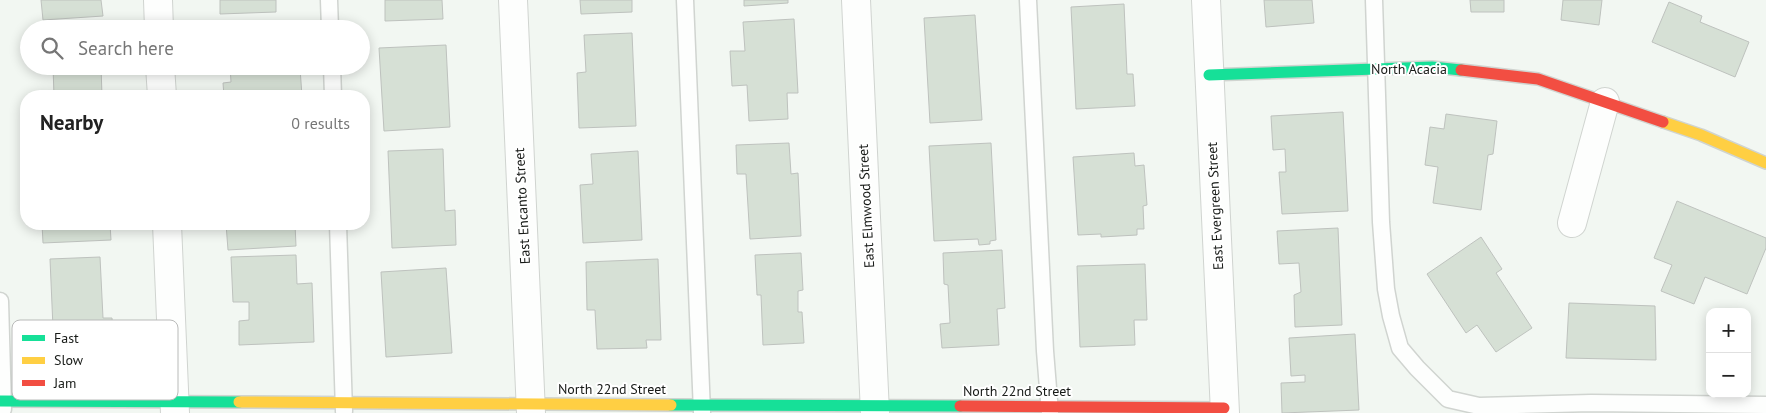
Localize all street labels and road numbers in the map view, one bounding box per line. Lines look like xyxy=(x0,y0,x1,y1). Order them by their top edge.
street label: North Acacia xyxy=(1371,60,1447,78)
street label: East Evergreen Street xyxy=(1203,141,1227,271)
street label: East Elmwood Street xyxy=(854,143,878,268)
street label: East Encanto Street xyxy=(510,147,534,265)
street label: North 22nd Street xyxy=(558,380,666,398)
street label: North 22nd Street xyxy=(963,382,1071,400)

